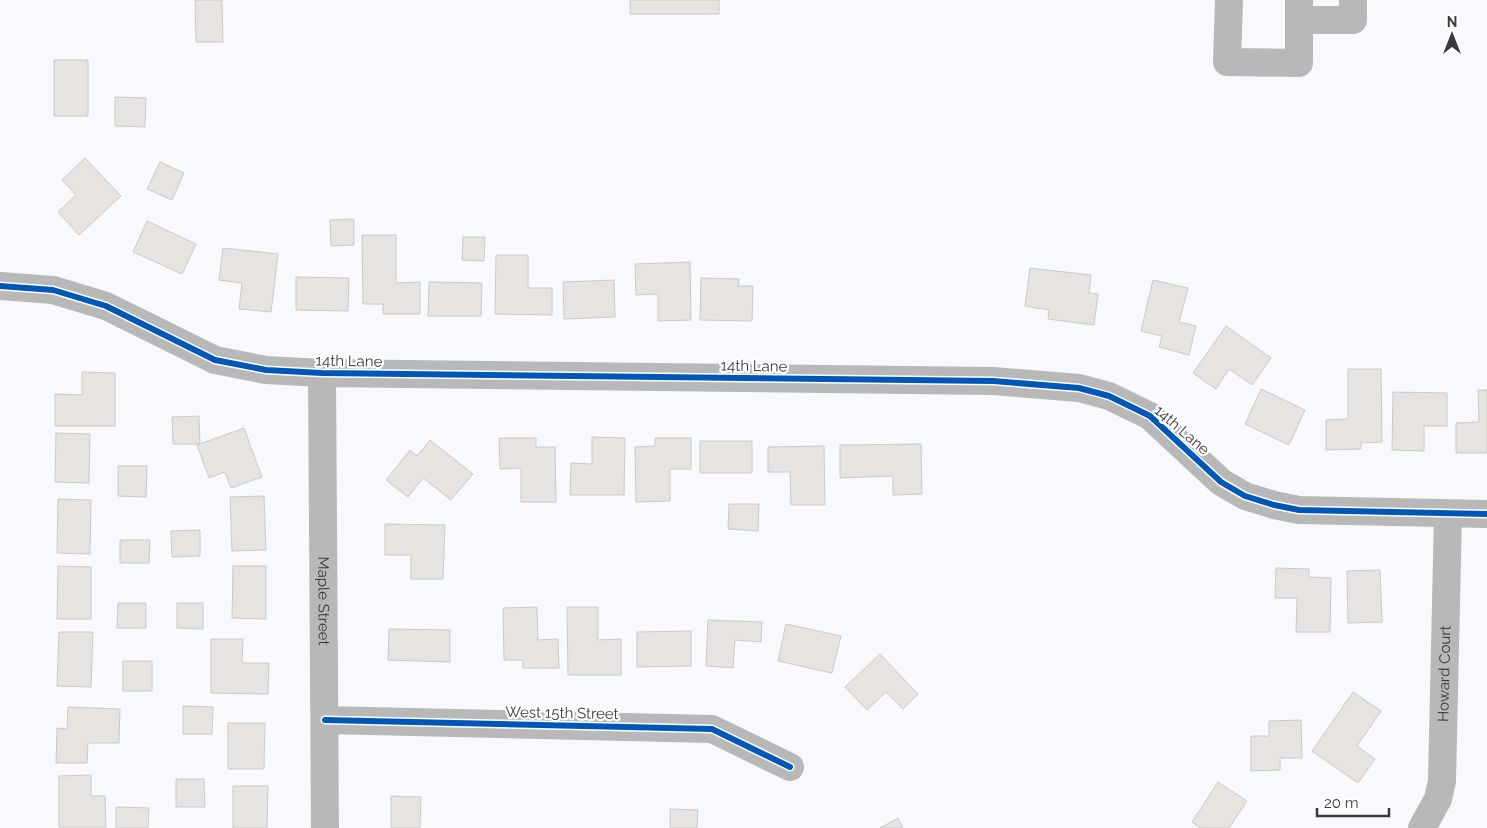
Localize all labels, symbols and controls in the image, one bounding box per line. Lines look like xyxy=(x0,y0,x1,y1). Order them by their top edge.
north arrow xyxy=(1427,10,1477,60)
text: N xyxy=(1447,14,1457,30)
street label: 14th Lane xyxy=(316,351,383,371)
street label: 14th Lane xyxy=(721,356,788,376)
street label: 14th Lane xyxy=(1151,401,1213,459)
street label: Maple Street xyxy=(314,556,333,646)
street label: Howard Court xyxy=(1434,625,1454,722)
street label: West 15th Street xyxy=(505,703,619,723)
scale bar xyxy=(1317,786,1390,818)
text: 20 m xyxy=(1324,794,1359,812)

